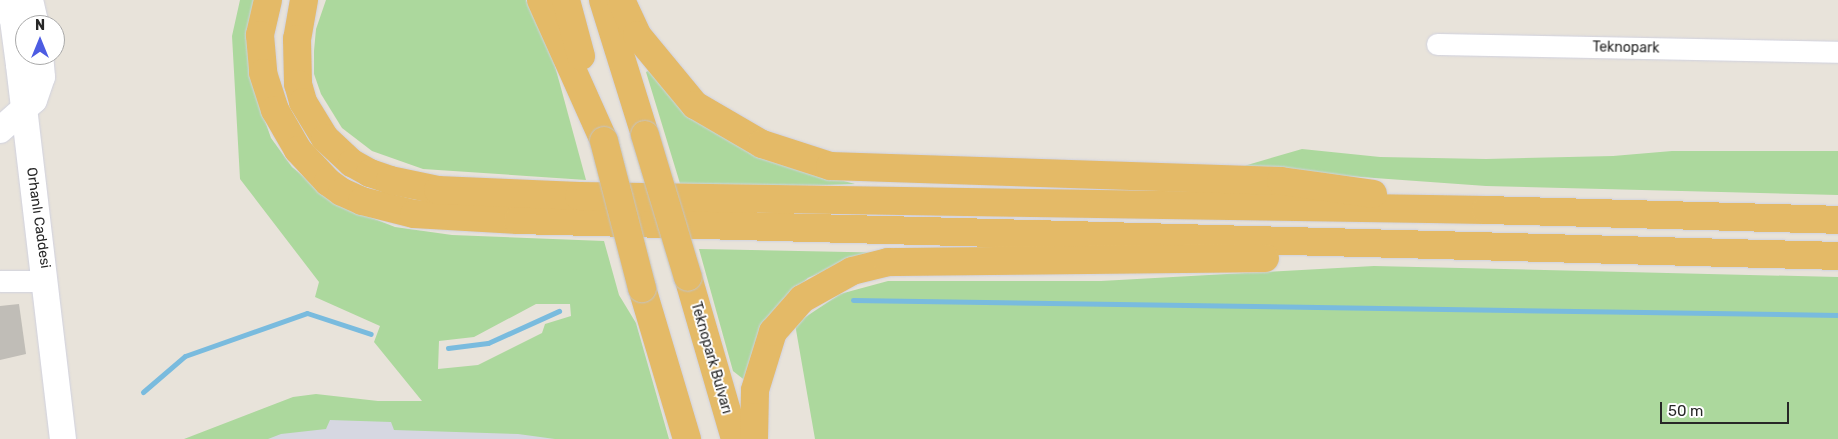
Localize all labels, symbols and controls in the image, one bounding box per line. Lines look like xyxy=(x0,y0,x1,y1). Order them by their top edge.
north arrow xyxy=(15,15,65,65)
text: N xyxy=(35,17,45,34)
street label: Teknopark xyxy=(1592,39,1660,57)
street label: Orhanlı Caddesi xyxy=(23,166,53,270)
street label: Teknopark Bulvarı xyxy=(687,300,735,416)
scale bar xyxy=(1663,392,1792,424)
text: 50 m xyxy=(1668,402,1703,420)

